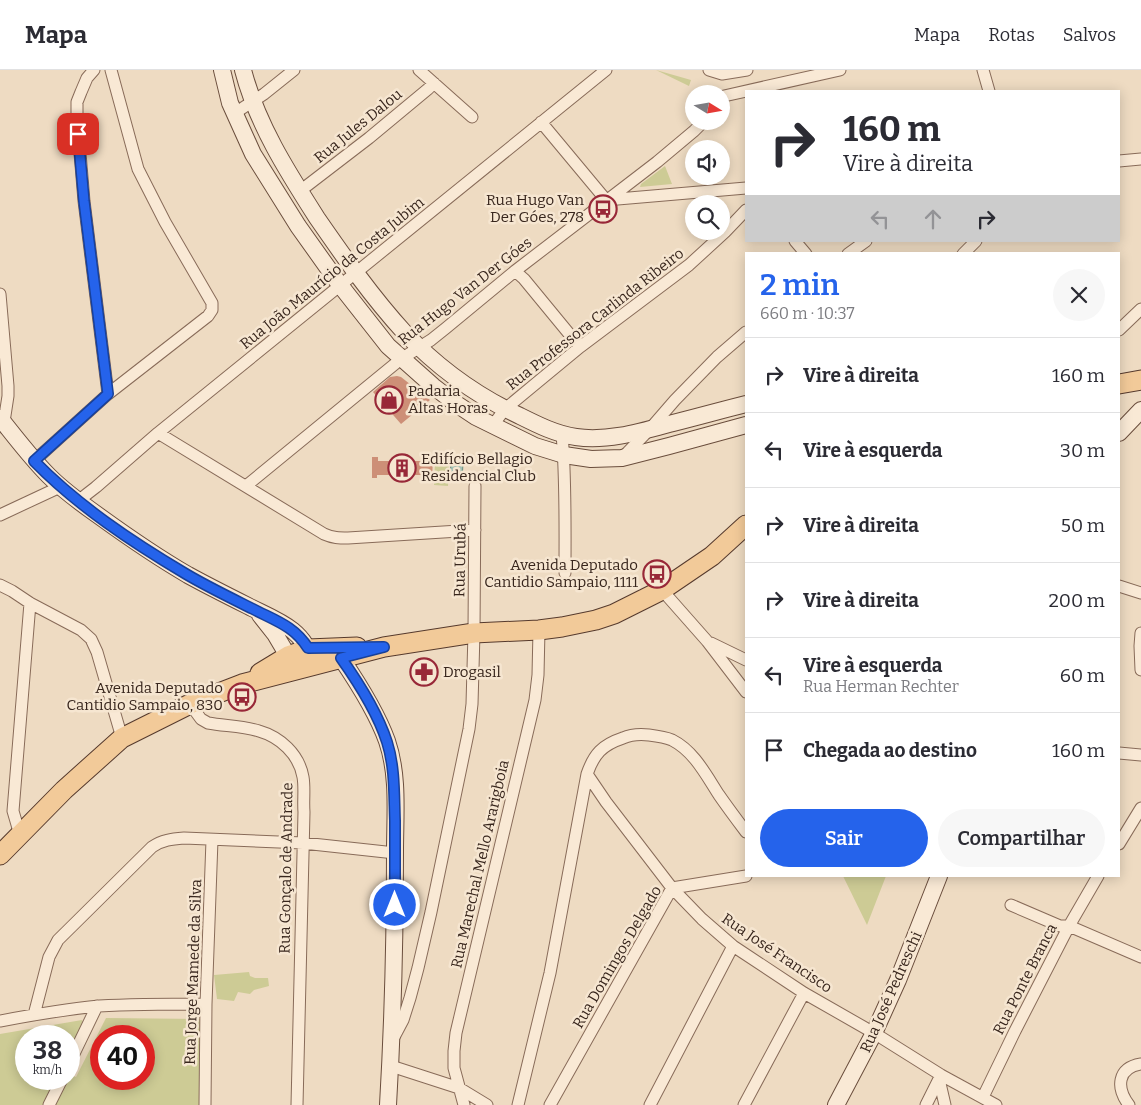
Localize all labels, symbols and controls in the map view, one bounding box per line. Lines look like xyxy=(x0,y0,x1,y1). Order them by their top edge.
text: Mapa xyxy=(25,21,87,49)
text: Mapa xyxy=(914,24,960,46)
text: Rotas xyxy=(988,24,1035,46)
text: Salvos xyxy=(1063,24,1116,46)
street label: Rua Jules Dalou xyxy=(310,85,406,167)
north arrow xyxy=(685,85,730,130)
map controls xyxy=(685,85,730,240)
text: 160 m xyxy=(843,108,941,150)
icon: right xyxy=(760,110,825,175)
pin xyxy=(57,113,99,155)
icon: arrive xyxy=(64,120,92,148)
button: sound xyxy=(685,140,730,185)
text: Vire à direita xyxy=(843,150,973,177)
place label: Rua Hugo Van Der Góes, 278 xyxy=(486,191,584,226)
street label: Rua João Maurício da Costa Jubim xyxy=(236,193,428,353)
bus stop icon: Rua Hugo Van Der Góes, 278 xyxy=(588,194,618,224)
button: search xyxy=(685,195,730,240)
icon: left xyxy=(866,205,894,233)
icon: ahead xyxy=(919,205,947,233)
icon: right xyxy=(972,205,1000,233)
street label: Rua Hugo Van Der Góes xyxy=(395,233,535,349)
street label: Rua Professora Carlinda Ribeiro xyxy=(503,244,687,394)
text: 2 min xyxy=(760,267,839,303)
button: close xyxy=(1053,269,1105,321)
text: 660 m · 10:37 xyxy=(760,304,855,323)
icon: right xyxy=(760,361,788,389)
text: Vire à direita xyxy=(803,364,919,387)
text: 160 m xyxy=(1052,364,1105,387)
place label: Padaria Altas Horas xyxy=(408,382,488,417)
shop icon: Padaria Altas Horas xyxy=(374,385,404,415)
icon: left xyxy=(760,436,788,464)
text: Vire à esquerda xyxy=(803,439,942,462)
text: 30 m xyxy=(1060,439,1105,462)
place label: Edifício Bellagio Residencial Club xyxy=(421,450,536,485)
building icon: Edifício Bellagio Residencial Club xyxy=(387,453,417,483)
icon: right xyxy=(760,511,788,539)
text: Vire à direita xyxy=(803,514,919,537)
text: 50 m xyxy=(1061,514,1105,537)
street label: Rua Urubá xyxy=(450,523,470,597)
place label: Avenida Deputado Cantidio Sampaio, 1111 xyxy=(484,556,638,591)
bus stop icon: Avenida Deputado Cantidio Sampaio, 1111 xyxy=(642,559,672,589)
icon: right xyxy=(760,586,788,614)
text: Vire à direita xyxy=(803,589,919,612)
text: 200 m xyxy=(1048,589,1105,612)
text: Vire à esquerda xyxy=(803,654,942,677)
pharmacy icon: Drogasil xyxy=(409,657,439,687)
icon: left xyxy=(760,661,788,689)
place label: Drogasil xyxy=(443,663,501,681)
text: 60 m xyxy=(1060,664,1105,687)
text: Rua Herman Rechter xyxy=(803,677,959,696)
place label: Avenida Deputado Cantidio Sampaio, 830 xyxy=(67,679,223,714)
bus stop icon: Avenida Deputado Cantidio Sampaio, 830 xyxy=(227,682,257,712)
icon: arrive xyxy=(760,736,788,764)
text: Chegada ao destino xyxy=(803,739,977,762)
text: 160 m xyxy=(1052,739,1105,762)
street label: Rua Marechal Mello Ararigboia xyxy=(447,758,513,970)
street label: Rua Gonçalo de Andrade xyxy=(276,782,296,954)
button: Sair xyxy=(760,809,928,867)
button: Compartilhar xyxy=(938,809,1105,867)
position arrow xyxy=(368,878,420,930)
street label: Rua Jorge Mamede da Silva xyxy=(181,879,205,1065)
street label: Rua Domingos Delgado xyxy=(569,882,665,1032)
street label: Rua José Francisco xyxy=(718,909,836,997)
street label: Rua Ponte Branca xyxy=(989,920,1061,1038)
street label: Rua José Pedreschi xyxy=(856,928,926,1055)
speed limit sign: 40 xyxy=(90,1025,155,1090)
text: 38 xyxy=(33,1036,62,1066)
text: km/h xyxy=(33,1063,62,1077)

